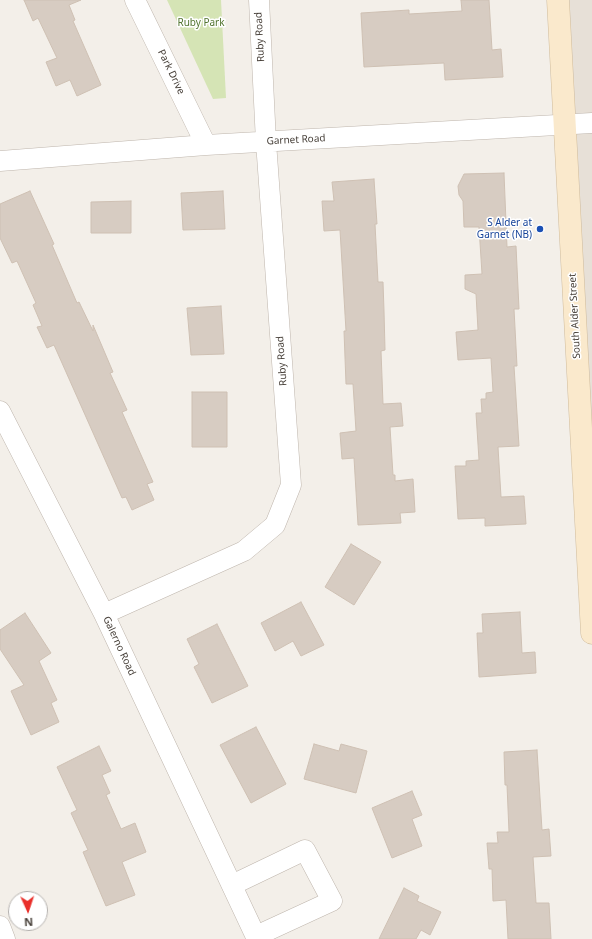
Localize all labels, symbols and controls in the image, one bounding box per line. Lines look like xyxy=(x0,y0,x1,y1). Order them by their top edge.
street label: Ruby Road xyxy=(253,12,267,62)
park label: Ruby Park xyxy=(177,17,225,29)
street label: Park Drive xyxy=(155,48,187,96)
street label: Garnet Road xyxy=(266,132,326,148)
place label: S Alder at Garnet (NB) xyxy=(477,217,532,240)
marker: S Alder at Garnet (NB) xyxy=(535,224,545,234)
street label: South Alder Street xyxy=(567,273,583,359)
street label: Ruby Road xyxy=(274,336,290,386)
street label: Galerno Road xyxy=(100,614,138,678)
north arrow xyxy=(8,891,48,931)
text: N xyxy=(24,915,33,930)

